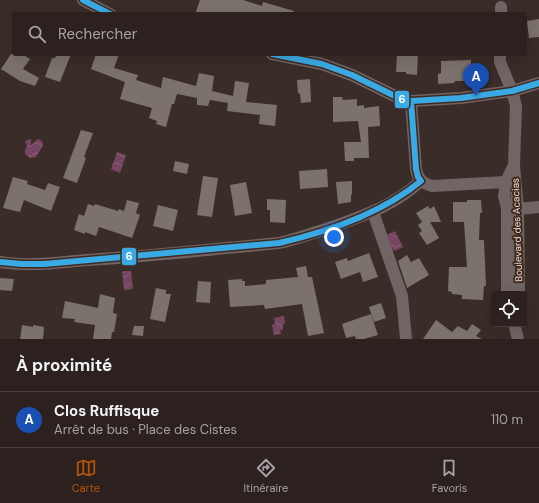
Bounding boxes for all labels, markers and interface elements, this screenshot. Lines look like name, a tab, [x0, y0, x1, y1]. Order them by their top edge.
search box	[12, 12, 527, 56]
icon: search	[26, 23, 48, 45]
text: Rechercher	[58, 24, 137, 44]
pin: A	[463, 63, 489, 96]
line badge: 6	[394, 90, 410, 109]
text: 6	[399, 92, 406, 106]
street label: Boulevard des Acacias	[509, 178, 525, 282]
your location	[324, 227, 344, 247]
line badge: 6	[121, 247, 137, 266]
text: 6	[126, 249, 133, 263]
map controls	[491, 291, 527, 327]
button: locate	[491, 291, 527, 327]
text: À proximité	[16, 354, 112, 376]
text: Clos Ruffisque	[54, 401, 159, 421]
text: A	[24, 411, 34, 428]
text: 110 m	[491, 411, 523, 428]
text: Arrêt de bus · Place des Cistes	[54, 421, 237, 438]
tab: Carte	[72, 457, 100, 495]
tab: Itinéraire	[243, 457, 288, 495]
tab: Favoris	[432, 457, 467, 495]

